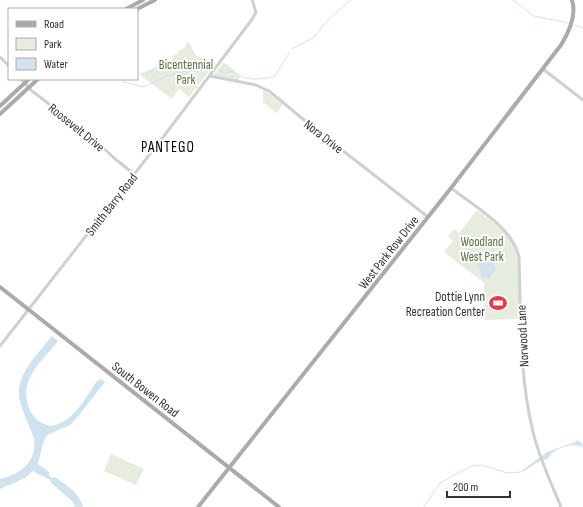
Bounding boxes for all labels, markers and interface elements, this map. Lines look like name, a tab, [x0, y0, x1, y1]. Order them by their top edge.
legend	[8, 8, 138, 80]
text: Road	[44, 17, 64, 32]
text: Park	[44, 37, 62, 52]
text: Water	[44, 57, 68, 72]
park label: Bicentennial Park	[159, 57, 213, 88]
street label: Roosevelt Drive	[45, 100, 108, 155]
street label: Nora Drive	[301, 117, 346, 157]
district label: PANTEGO	[141, 138, 195, 157]
street label: Smith Barry Road	[82, 170, 141, 239]
street label: West Park Row Drive	[355, 213, 422, 292]
park label: Woodland West Park	[460, 234, 504, 265]
place label: Dottie Lynn Recreation Center	[406, 289, 485, 320]
sports icon: Dottie Lynn Recreation Center	[488, 293, 508, 313]
street label: Norwood Lane	[513, 305, 533, 367]
street label: South Bowen Road	[109, 359, 182, 421]
scale bar	[447, 473, 510, 499]
text: 200 m	[453, 480, 479, 495]

